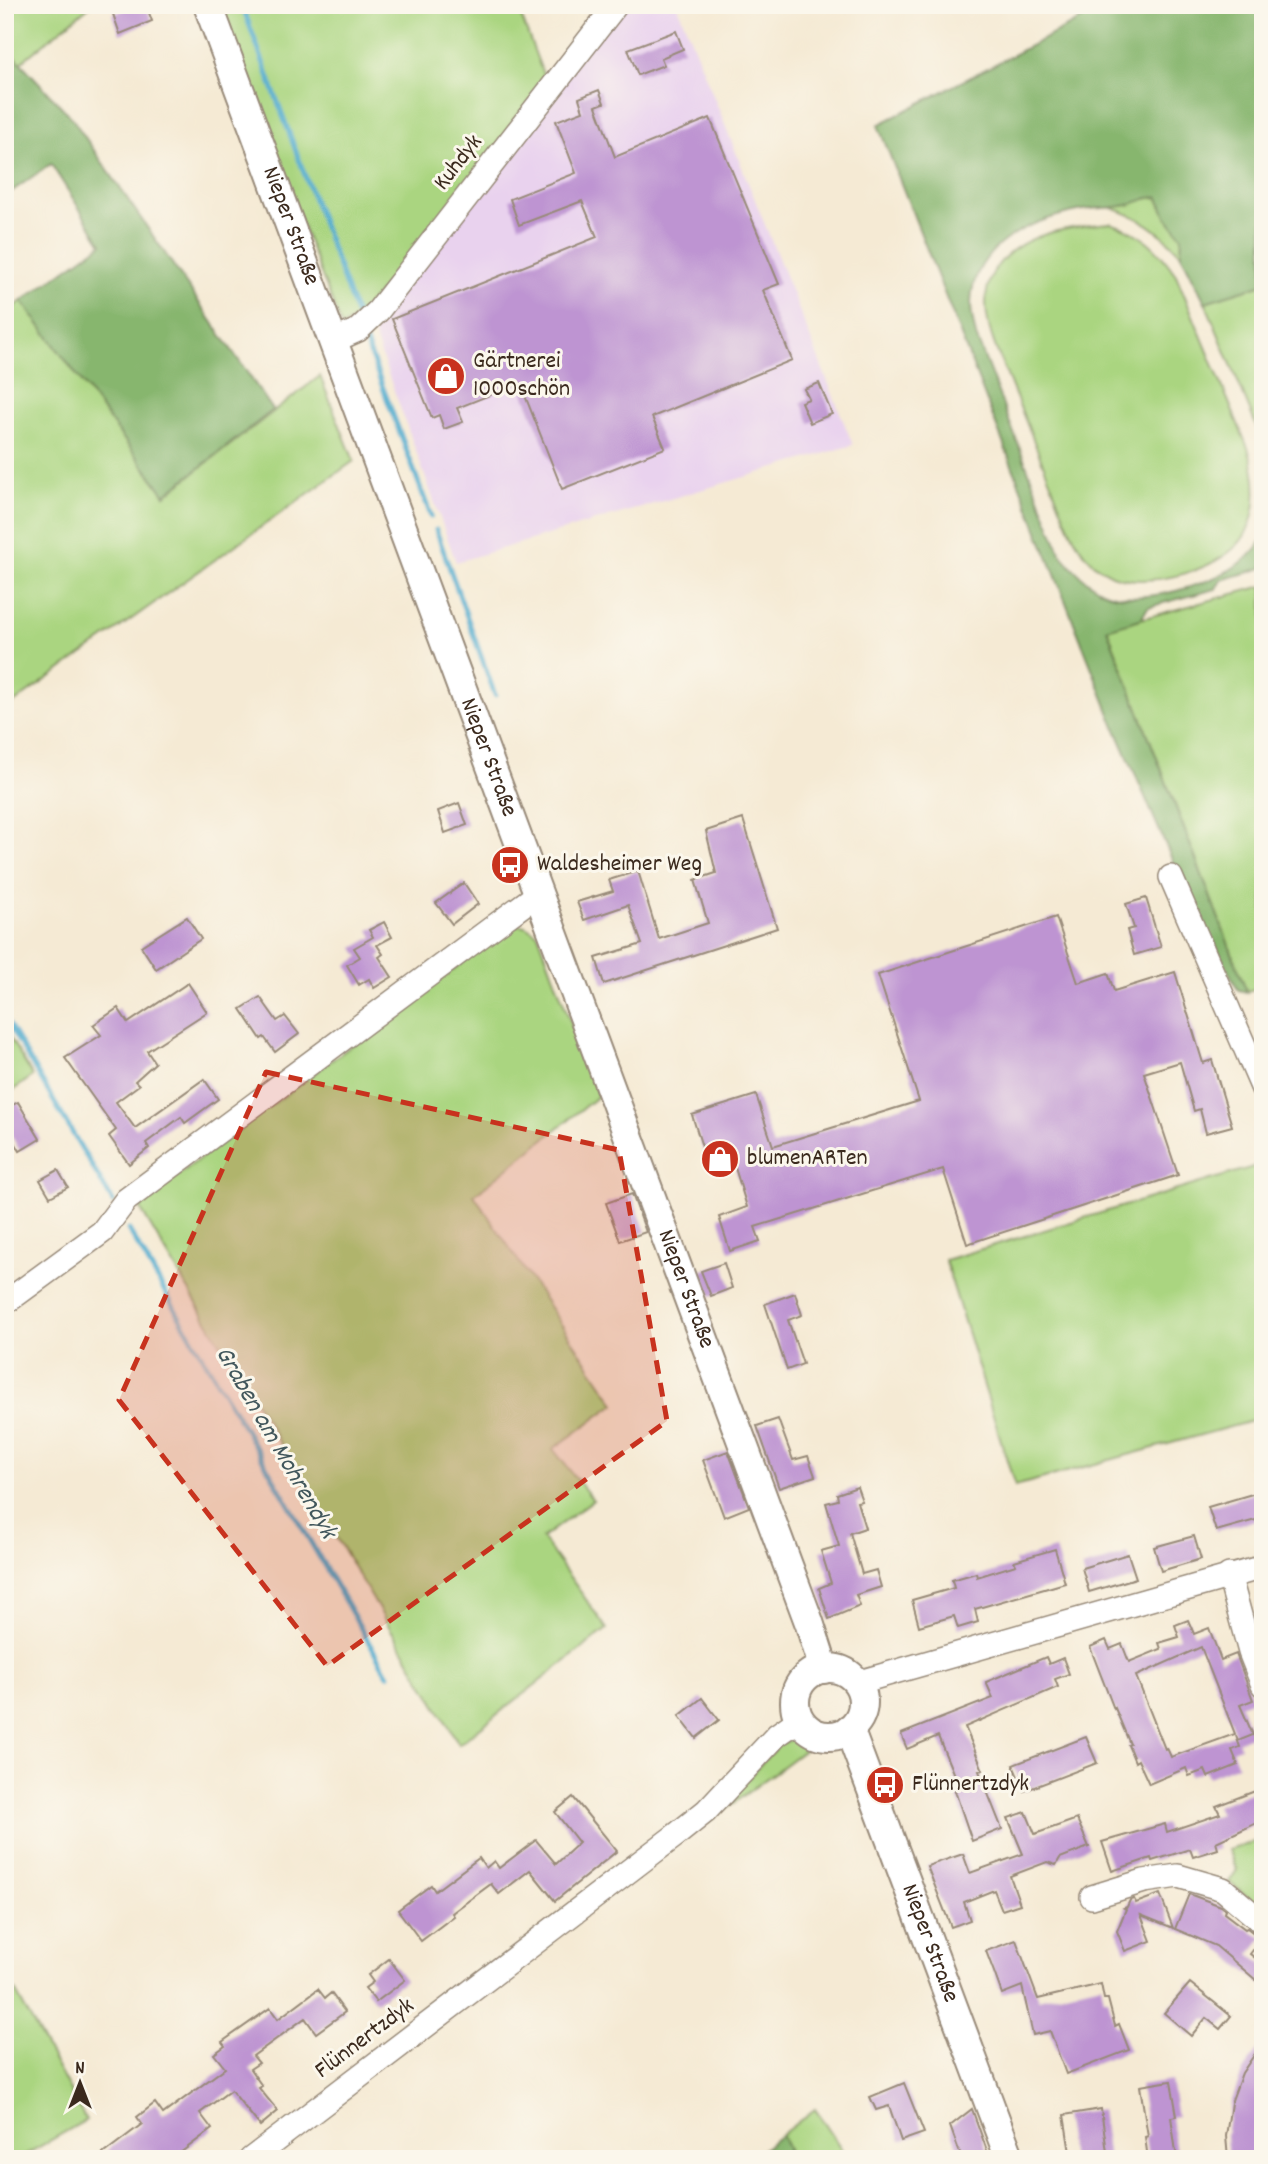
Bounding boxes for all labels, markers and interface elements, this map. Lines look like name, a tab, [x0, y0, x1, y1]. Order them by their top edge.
street label: Kuhdyk	[426, 128, 492, 198]
street label: Nieper Straße	[253, 162, 328, 290]
place label: Gärtnerei 1000schön	[473, 345, 570, 407]
shop icon: Gärtnerei 1000schön	[425, 355, 467, 397]
street label: Nieper Straße	[450, 693, 525, 822]
bus stop icon: Waldesheimer Weg	[489, 844, 531, 886]
place label: Waldesheimer Weg	[537, 848, 702, 882]
shop icon: blumenARTen	[699, 1138, 741, 1180]
place label: blumenARTen	[747, 1142, 868, 1176]
street label: Nieper Straße	[648, 1225, 723, 1353]
water label: Graben am Mohrendyk	[205, 1340, 346, 1548]
bus stop icon: Flünnertzdyk	[864, 1764, 906, 1806]
place label: Flünnertzdyk	[912, 1768, 1029, 1802]
street label: Nieper Straße	[892, 1879, 967, 2008]
street label: Flünnertzdyk	[308, 1990, 422, 2088]
north arrow	[46, 2048, 116, 2118]
text: N	[75, 2056, 85, 2083]

